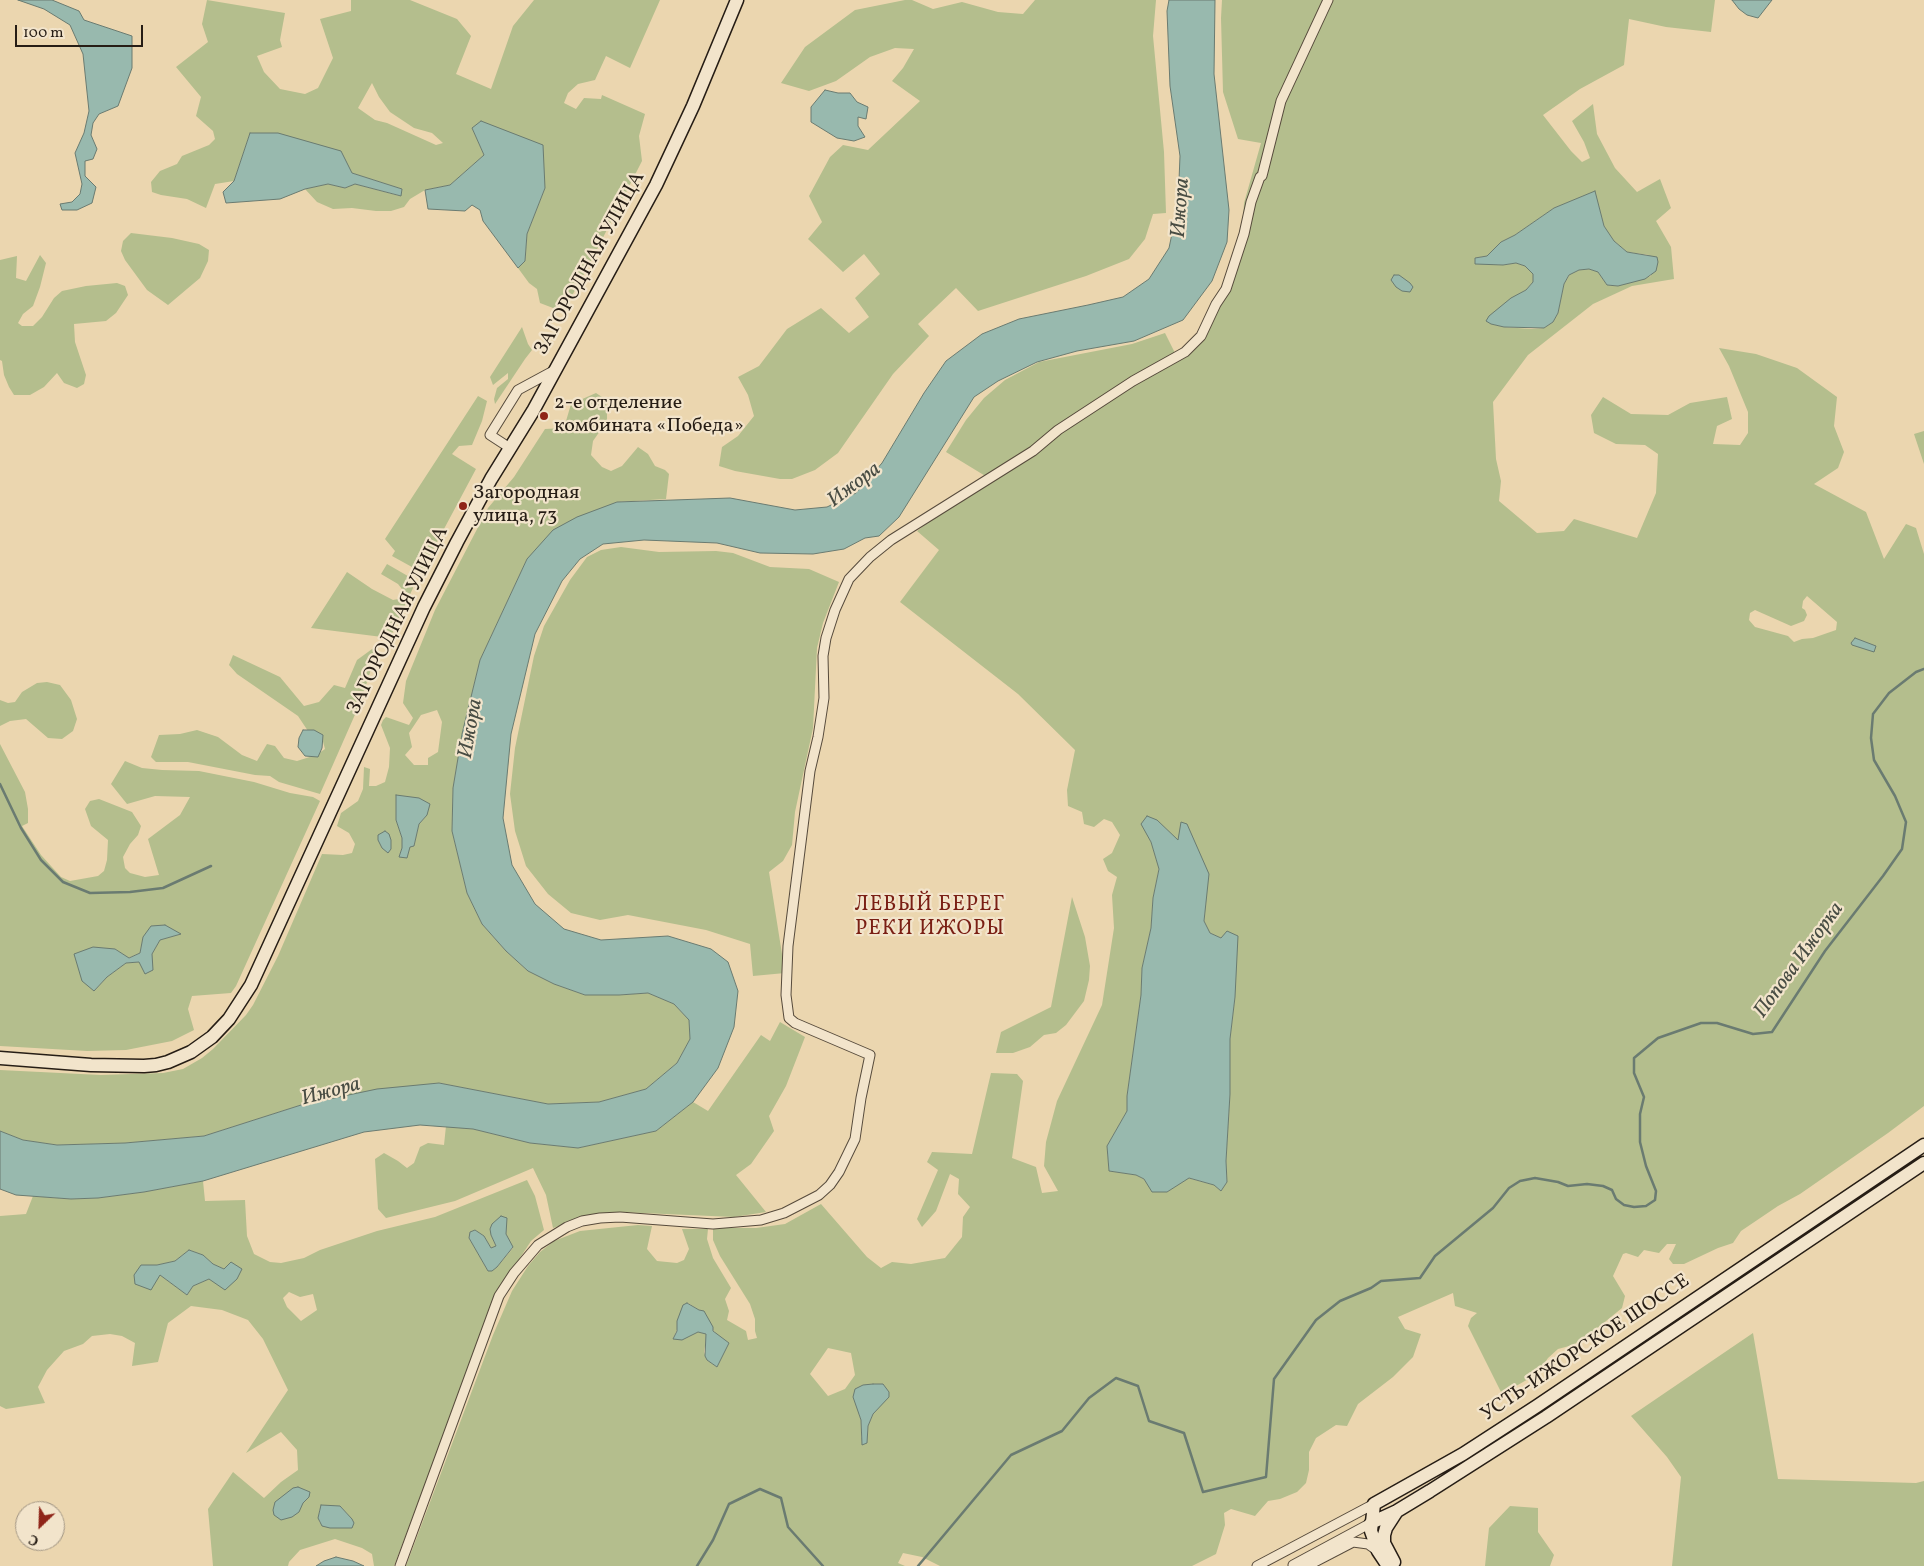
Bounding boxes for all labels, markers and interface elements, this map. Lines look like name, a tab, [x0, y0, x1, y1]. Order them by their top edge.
scale bar	[18, 15, 145, 47]
text: 100 m	[23, 23, 63, 44]
street label: ЗАГОРОДНАЯ УЛИЦА	[531, 168, 651, 360]
water label: Ижора	[1167, 177, 1197, 239]
place label: 2-е отделение комбината «Победа»	[554, 392, 744, 439]
marker: 2-е отделение комбината «Победа»	[538, 410, 550, 422]
water label: Ижора	[823, 458, 887, 514]
place label: Загородная улица, 73	[473, 482, 580, 529]
marker: Загородная улица, 73	[457, 500, 469, 512]
street label: ЗАГОРОДНАЯ УЛИЦА	[343, 523, 455, 719]
water label: Ижора	[454, 697, 490, 761]
district label: ЛЕВЫЙ БЕРЕГ РЕКИ ИЖОРЫ	[853, 893, 1007, 943]
water label: Попова Ижорка	[1750, 898, 1850, 1024]
water label: Ижора	[299, 1073, 363, 1113]
street label: УСТЬ-ИЖОРСКОЕ ШОССЕ	[1477, 1270, 1695, 1428]
north arrow	[15, 1501, 65, 1551]
text: С	[26, 1529, 42, 1550]

